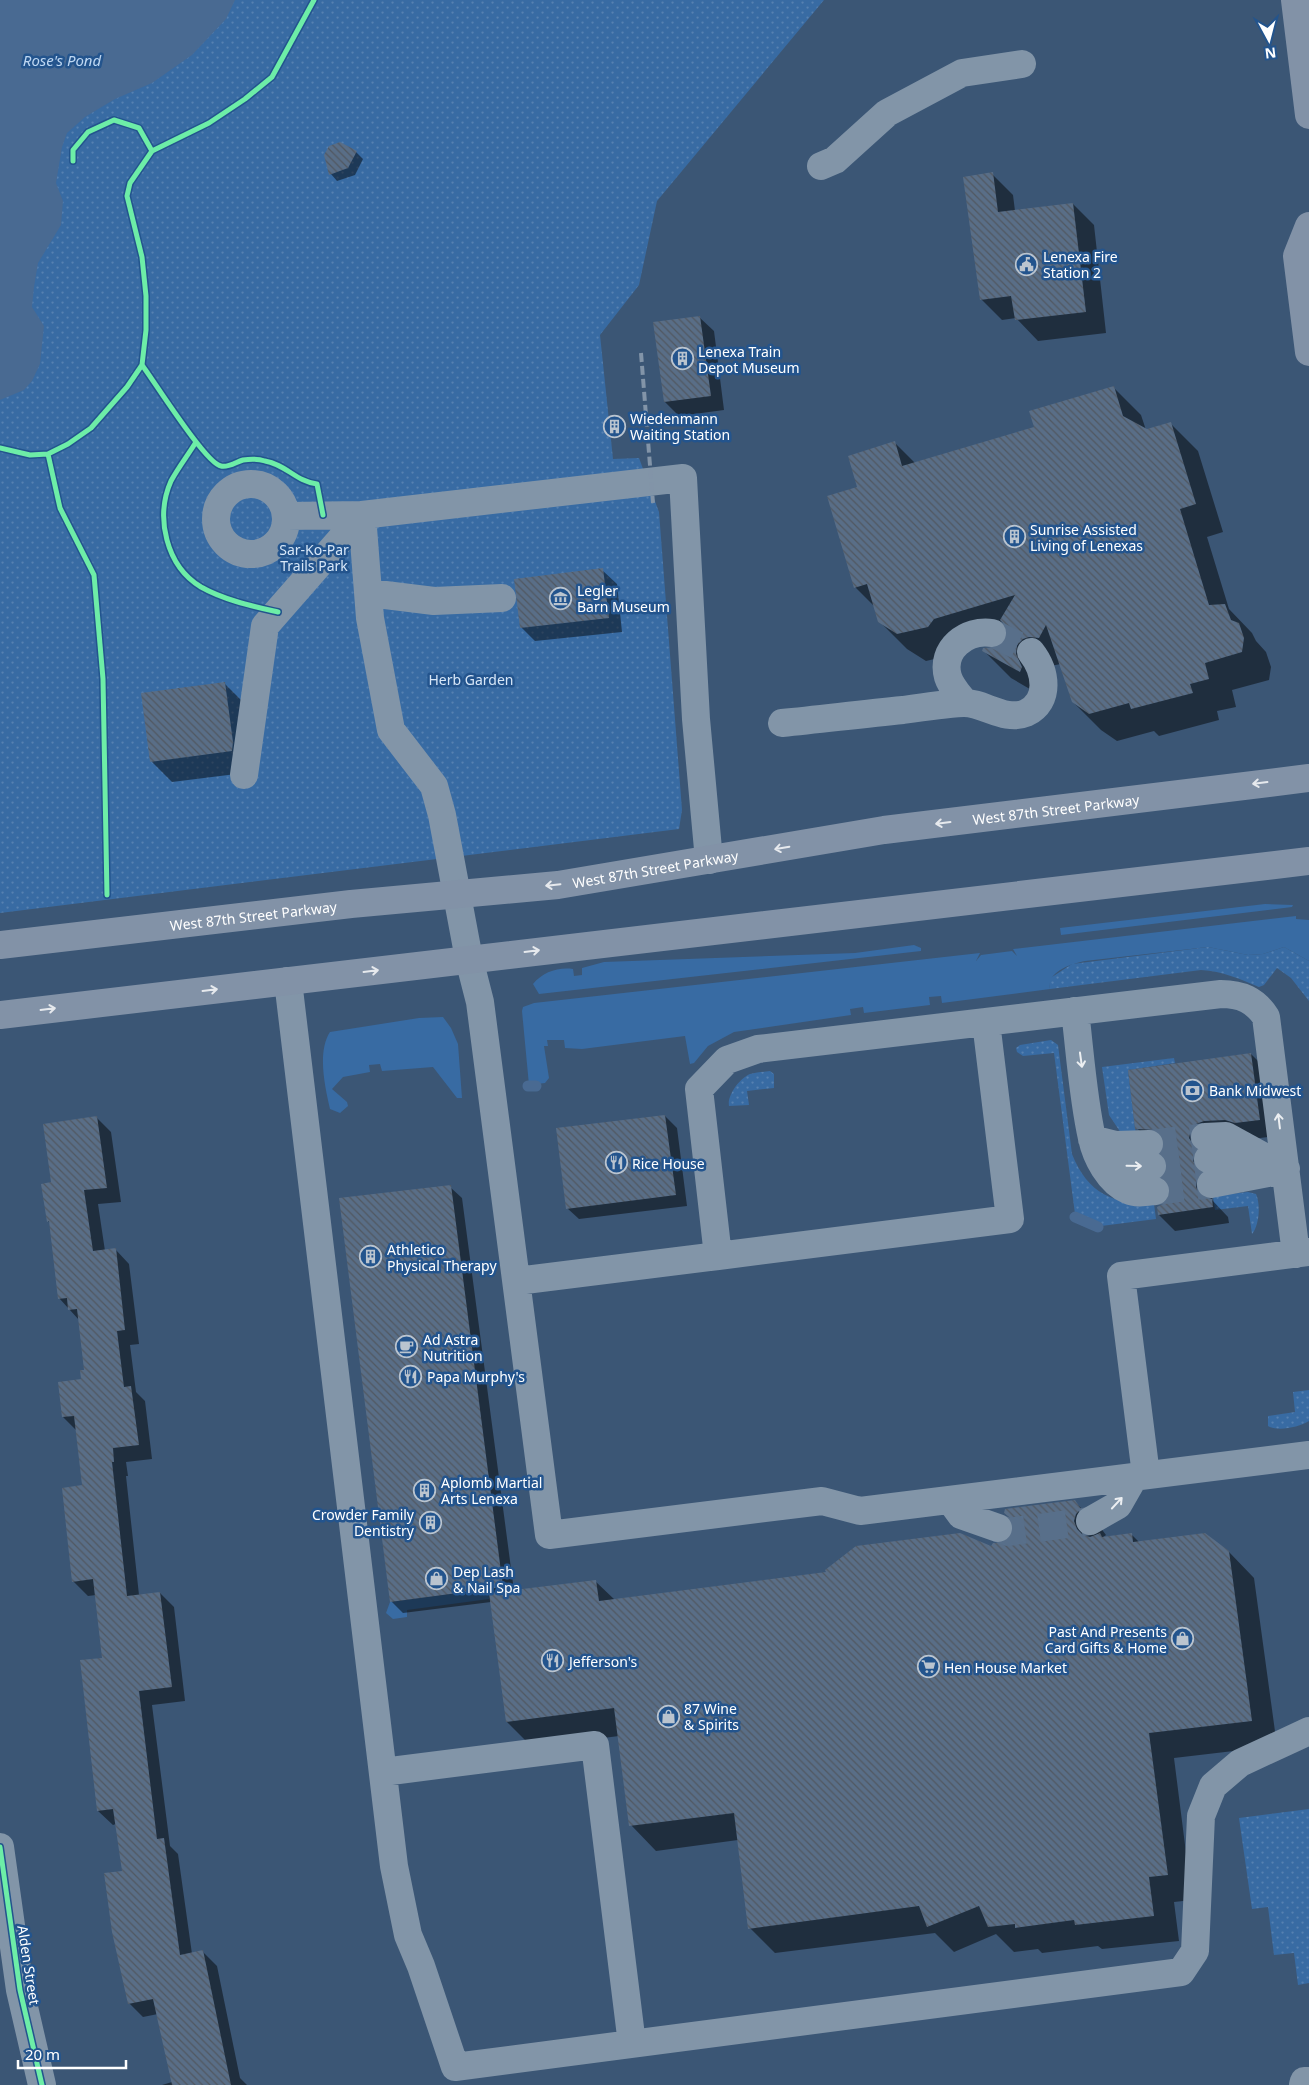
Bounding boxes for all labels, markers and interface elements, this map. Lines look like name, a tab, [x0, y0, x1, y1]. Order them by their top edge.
north arrow	[1244, 15, 1294, 65]
text: N	[1264, 43, 1277, 64]
water label: Rose's Pond	[23, 50, 102, 70]
place label: Lenexa Fire Station 2	[1043, 247, 1118, 282]
public building icon: Lenexa Fire Station 2	[1015, 252, 1039, 276]
place label: Lenexa Train Depot Museum	[698, 342, 800, 377]
building icon: Lenexa Train Depot Museum	[670, 347, 694, 371]
place label: Wiedenmann Waiting Station	[630, 409, 730, 444]
building icon: Wiedenmann Waiting Station	[602, 414, 626, 438]
place label: Sunrise Assisted Living of Lenexas	[1030, 520, 1143, 555]
building icon: Sunrise Assisted Living of Lenexas	[1002, 525, 1026, 549]
park label: Sar-Ko-Par Trails Park	[279, 540, 349, 575]
place label: Legler Barn Museum	[577, 581, 670, 616]
museum icon: Legler Barn Museum	[549, 586, 573, 610]
park label: Herb Garden	[428, 670, 514, 689]
one-way arrow	[1253, 778, 1269, 788]
street label: West 87th Street Parkway	[971, 789, 1141, 829]
one-way arrow	[935, 818, 951, 828]
one-way arrow	[775, 843, 791, 853]
street label: West 87th Street Parkway	[571, 845, 741, 892]
one-way arrow	[545, 880, 561, 890]
street label: West 87th Street Parkway	[169, 896, 339, 935]
one-way arrow	[524, 946, 540, 956]
one-way arrow	[363, 966, 379, 976]
one-way arrow	[202, 985, 218, 995]
one-way arrow	[40, 1004, 56, 1014]
one-way arrow	[1077, 1051, 1087, 1067]
bank icon: Bank Midwest	[1181, 1078, 1205, 1102]
place label: Bank Midwest	[1209, 1081, 1301, 1100]
one-way arrow	[1274, 1113, 1284, 1129]
restaurant icon: Rice House	[604, 1151, 628, 1175]
place label: Rice House	[632, 1154, 705, 1173]
one-way arrow	[1125, 1161, 1141, 1171]
place label: Athletico Physical Therapy	[387, 1240, 497, 1275]
building icon: Athletico Physical Therapy	[359, 1245, 383, 1269]
place label: Ad Astra Nutrition	[423, 1330, 483, 1365]
cafe icon: Ad Astra Nutrition	[395, 1335, 419, 1359]
restaurant icon: Papa Murphy's	[399, 1364, 423, 1388]
place label: Papa Murphy's	[427, 1367, 525, 1386]
place label: Aplomb Martial Arts Lenexa	[441, 1473, 542, 1508]
building icon: Aplomb Martial Arts Lenexa	[413, 1478, 437, 1502]
one-way arrow	[1110, 1497, 1122, 1510]
place label: Crowder Family Dentistry	[312, 1505, 415, 1540]
building icon: Crowder Family Dentistry	[418, 1510, 442, 1534]
place label: Dep Lash & Nail Spa	[453, 1562, 520, 1597]
shop icon: Dep Lash & Nail Spa	[425, 1567, 449, 1591]
place label: Past And Presents Card Gifts & Home	[1045, 1622, 1167, 1657]
shop icon: Past And Presents Card Gifts & Home	[1171, 1627, 1195, 1651]
restaurant icon: Jefferson's	[541, 1649, 565, 1673]
place label: Jefferson's	[567, 1652, 637, 1671]
supermarket icon: Hen House Market	[916, 1655, 940, 1679]
place label: Hen House Market	[944, 1658, 1067, 1677]
place label: 87 Wine & Spirits	[684, 1699, 739, 1734]
shop icon: 87 Wine & Spirits	[656, 1704, 680, 1728]
street label: Alden Street	[13, 1924, 45, 2006]
scale bar	[18, 2038, 125, 2070]
text: 20 m	[25, 2044, 60, 2064]

